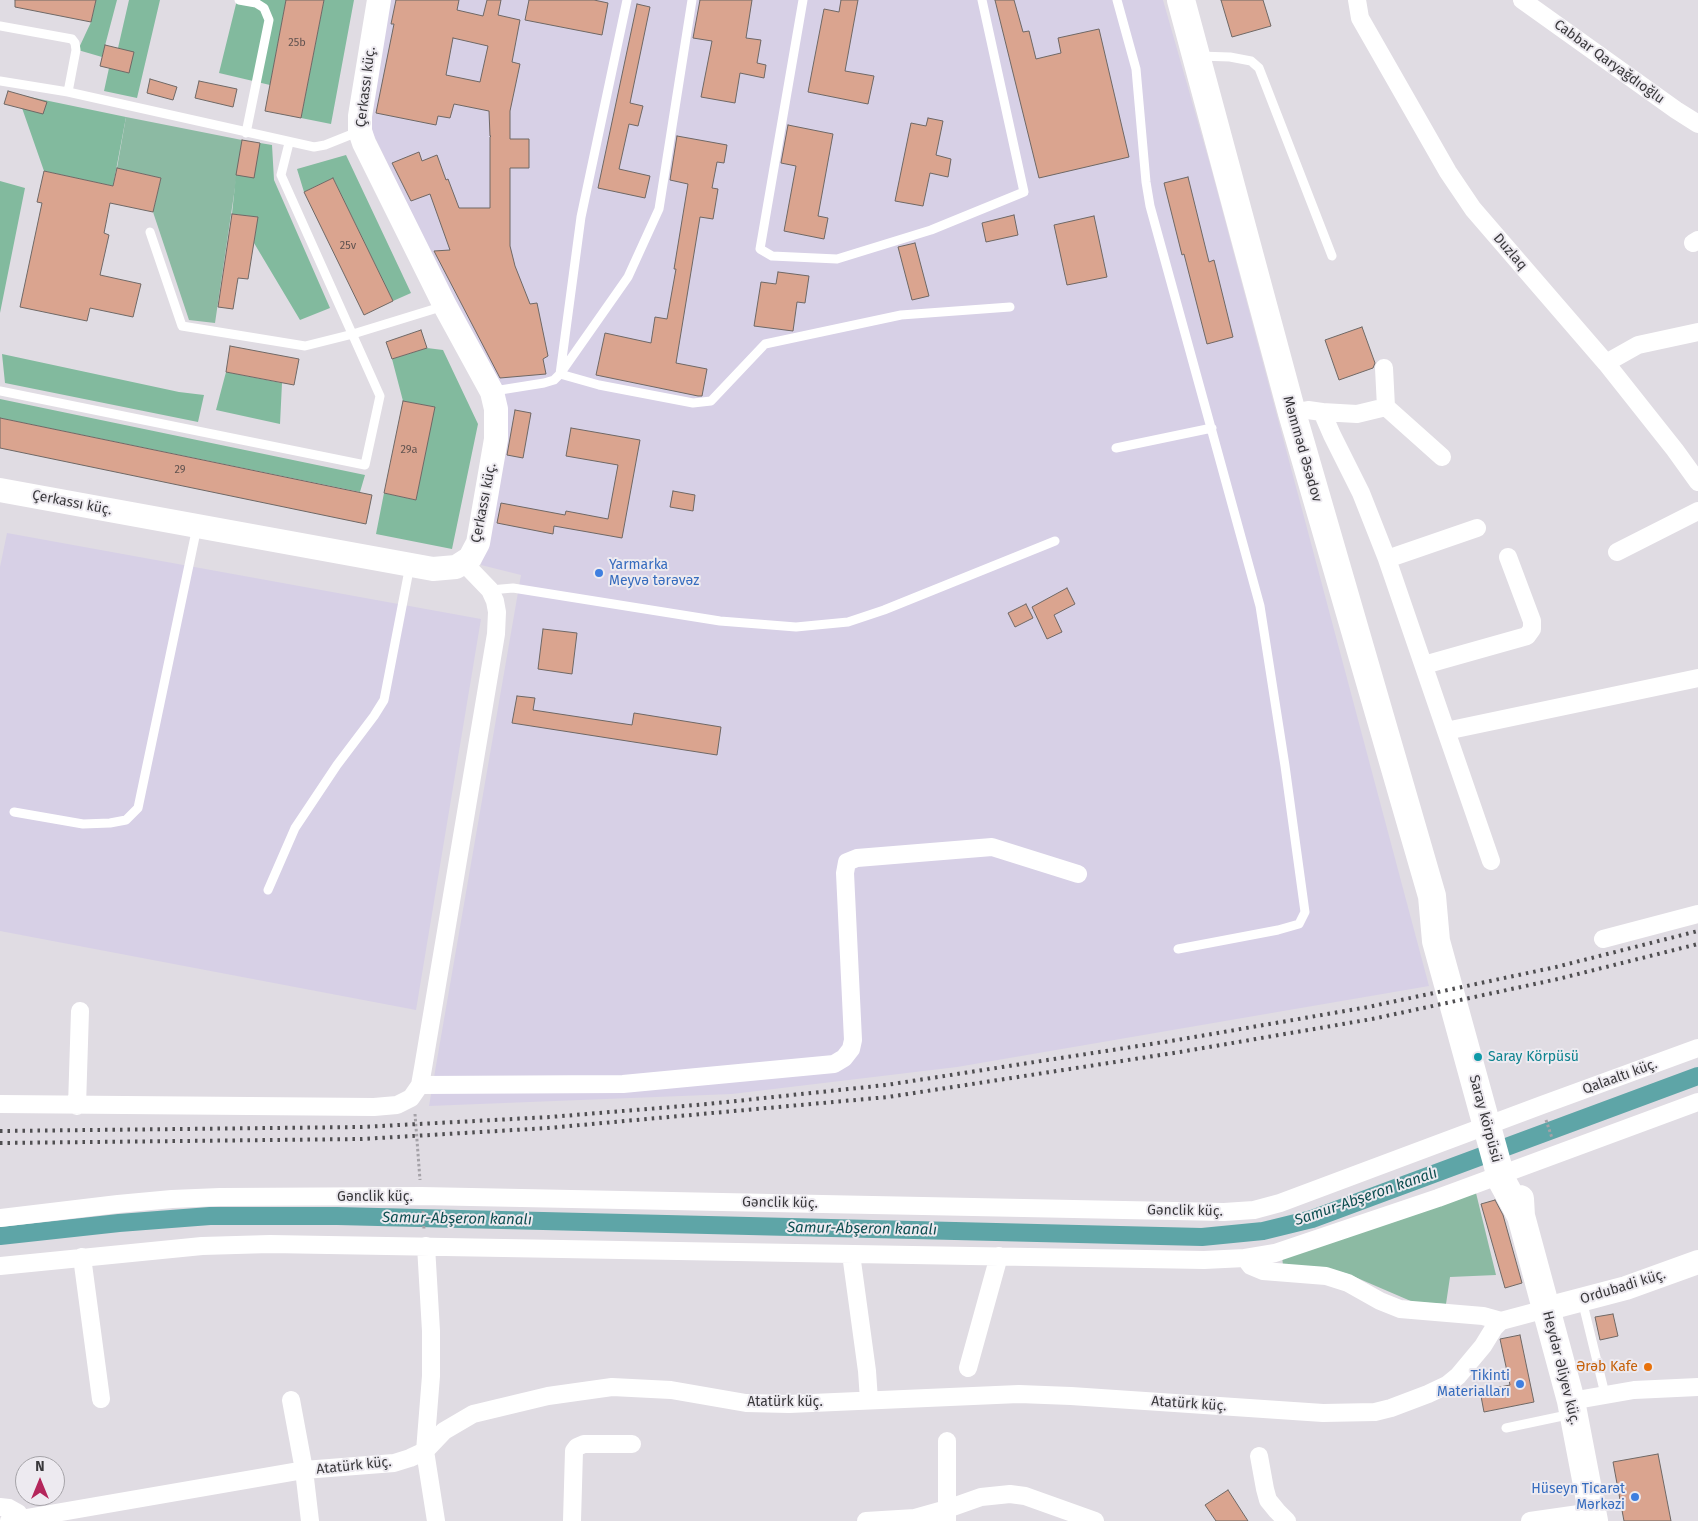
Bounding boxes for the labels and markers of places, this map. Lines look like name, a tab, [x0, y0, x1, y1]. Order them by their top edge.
place label: Yarmarka Meyvә tәrәvәz	[609, 557, 699, 590]
marker: Yarmarka Meyvә tәrәvәz	[593, 567, 605, 579]
place label: Saray Körpüsü	[1488, 1049, 1579, 1065]
marker: Saray Körpüsü	[1472, 1051, 1484, 1063]
place label: Ərəb Kafe	[1576, 1359, 1638, 1375]
marker: Ərəb Kafe	[1642, 1361, 1654, 1373]
place label: Tikinti Materialları	[1437, 1368, 1510, 1400]
marker: Tikinti Materialları	[1514, 1378, 1526, 1390]
place label: Hüseyn Ticarət Mərkəzi	[1531, 1481, 1625, 1514]
marker: Hüseyn Ticarət Mərkəzi	[1629, 1491, 1641, 1503]

